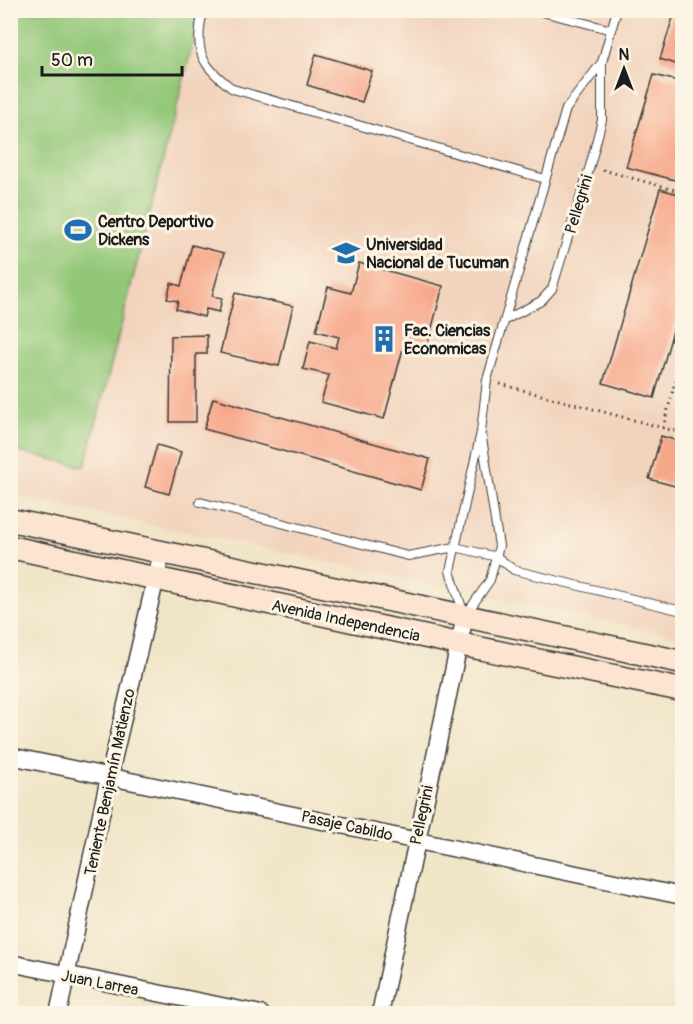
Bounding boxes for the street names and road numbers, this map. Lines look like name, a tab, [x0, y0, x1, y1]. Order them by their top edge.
street label: Pellegrini	[561, 172, 597, 236]
street label: Avenida Independencia	[270, 595, 422, 647]
street label: Teniente Benjamín Matienzo	[80, 686, 140, 878]
street label: Pellegrini	[406, 783, 438, 847]
street label: Pasaje Cabildo	[299, 807, 395, 846]
street label: Juan Larrea	[60, 966, 140, 1000]

